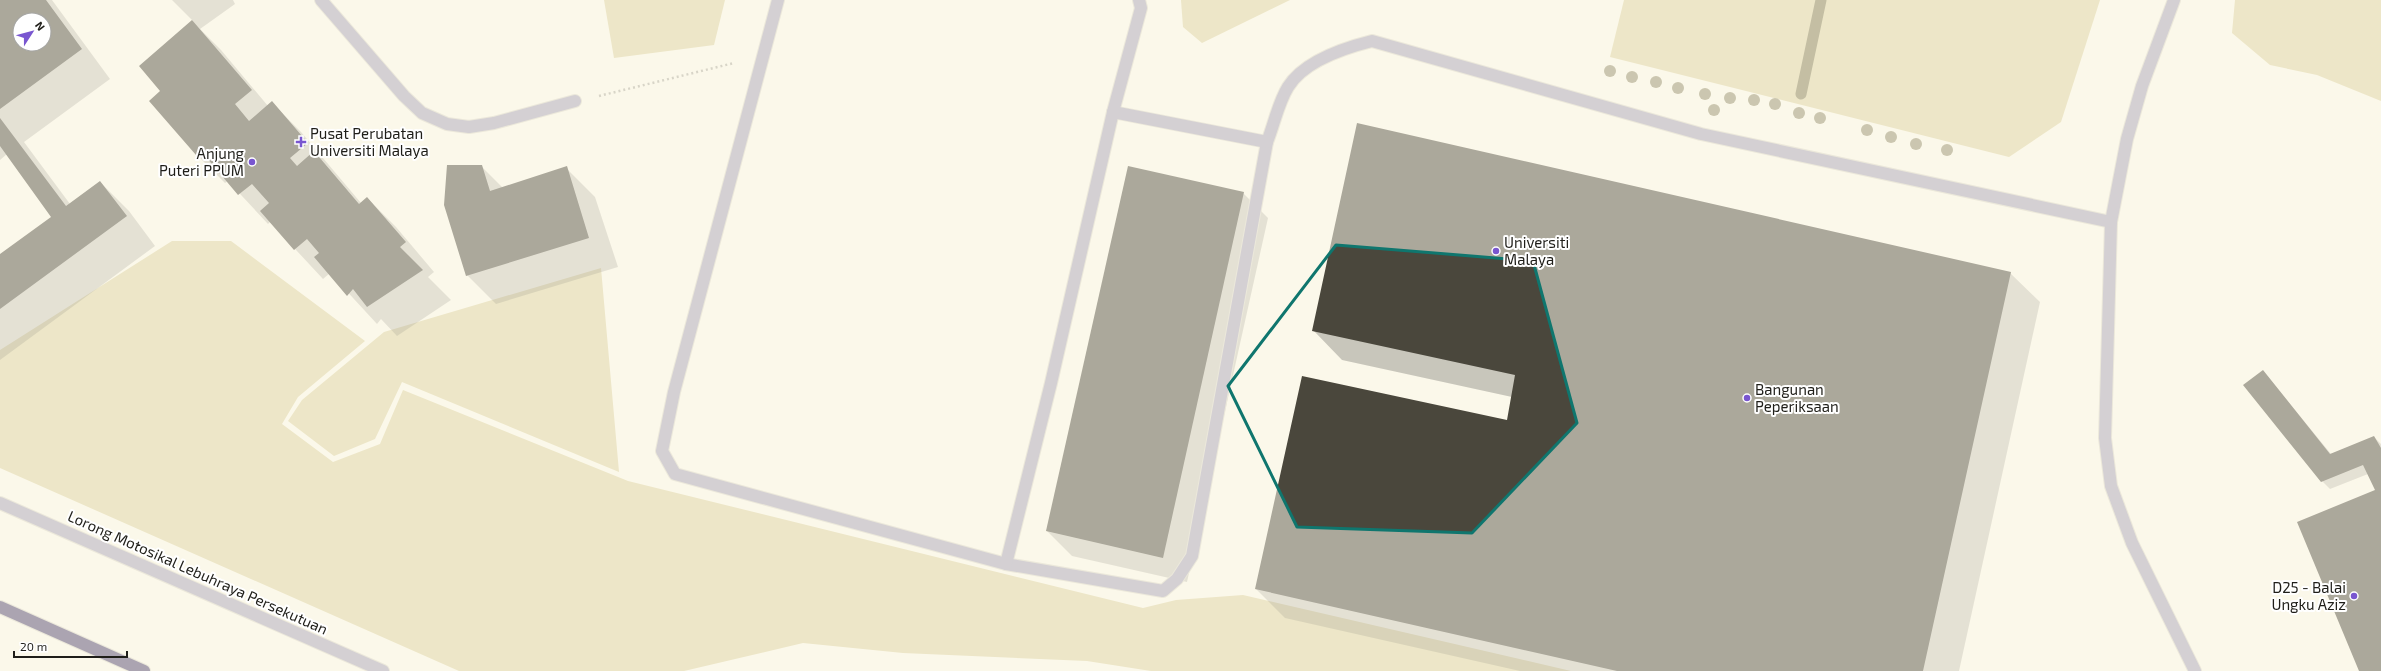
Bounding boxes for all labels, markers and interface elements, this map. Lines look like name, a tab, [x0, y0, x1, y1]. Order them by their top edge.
north arrow	[12, 12, 52, 52]
text: N	[33, 19, 48, 33]
place label: Pusat Perubatan Universiti Malaya	[310, 124, 429, 159]
marker: Pusat Perubatan Universiti Malaya	[295, 136, 307, 148]
place label: Anjung Puteri PPUM	[159, 144, 245, 179]
marker: Anjung Puteri PPUM	[247, 157, 257, 167]
place label: Universiti Malaya	[1504, 233, 1569, 268]
marker: Universiti Malaya	[1491, 246, 1501, 256]
place label: Bangunan Peperiksaan	[1755, 380, 1839, 415]
marker: Bangunan Peperiksaan	[1742, 393, 1752, 403]
street label: Lorong Motosikal Lebuhraya Persekutuan	[65, 506, 331, 638]
place label: D25 - Balai Ungku Aziz	[2271, 578, 2346, 613]
marker: D25 - Balai Ungku Aziz	[2349, 591, 2359, 601]
scale bar	[14, 633, 127, 659]
text: 20 m	[20, 639, 47, 653]

